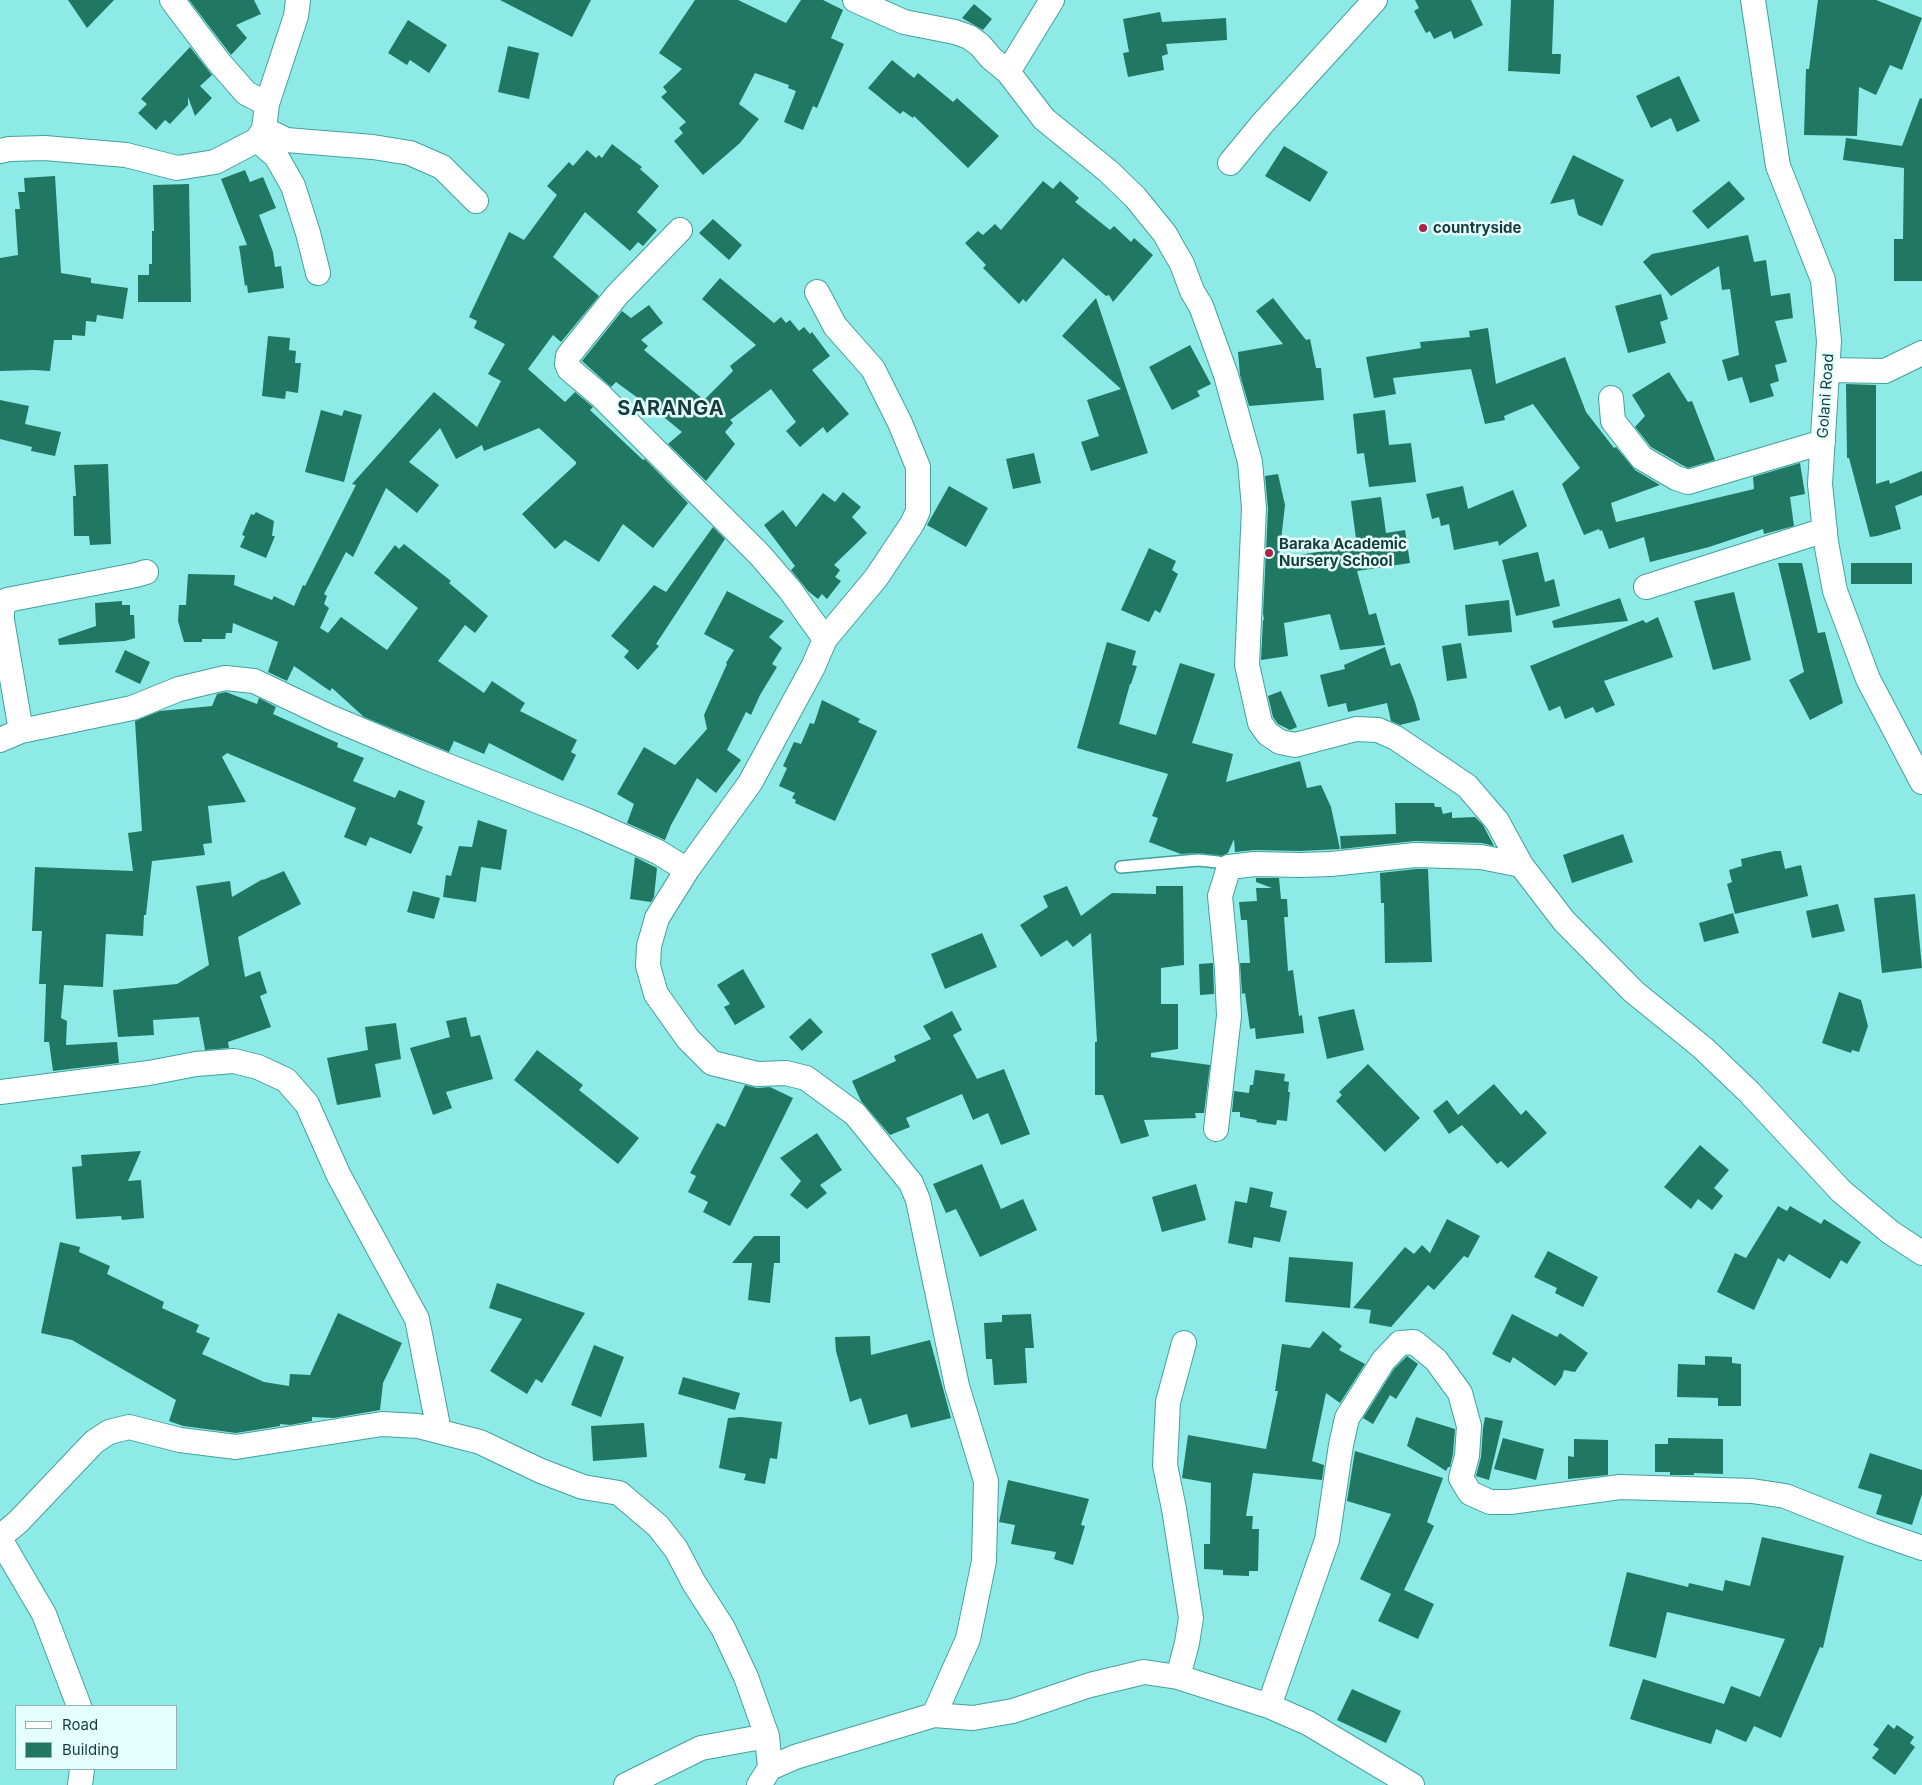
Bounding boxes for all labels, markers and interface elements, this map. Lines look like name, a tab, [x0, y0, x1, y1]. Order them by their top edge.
place label: countryside	[1433, 219, 1521, 237]
marker: countryside	[1417, 222, 1429, 234]
street label: Golani Road	[1814, 353, 1838, 439]
district label: SARANGA	[616, 397, 726, 421]
place label: Baraka Academic Nursery School	[1279, 535, 1407, 570]
marker: Baraka Academic Nursery School	[1263, 547, 1275, 559]
legend	[15, 1705, 178, 1770]
text: Road	[62, 1715, 98, 1734]
text: Building	[62, 1740, 119, 1759]

